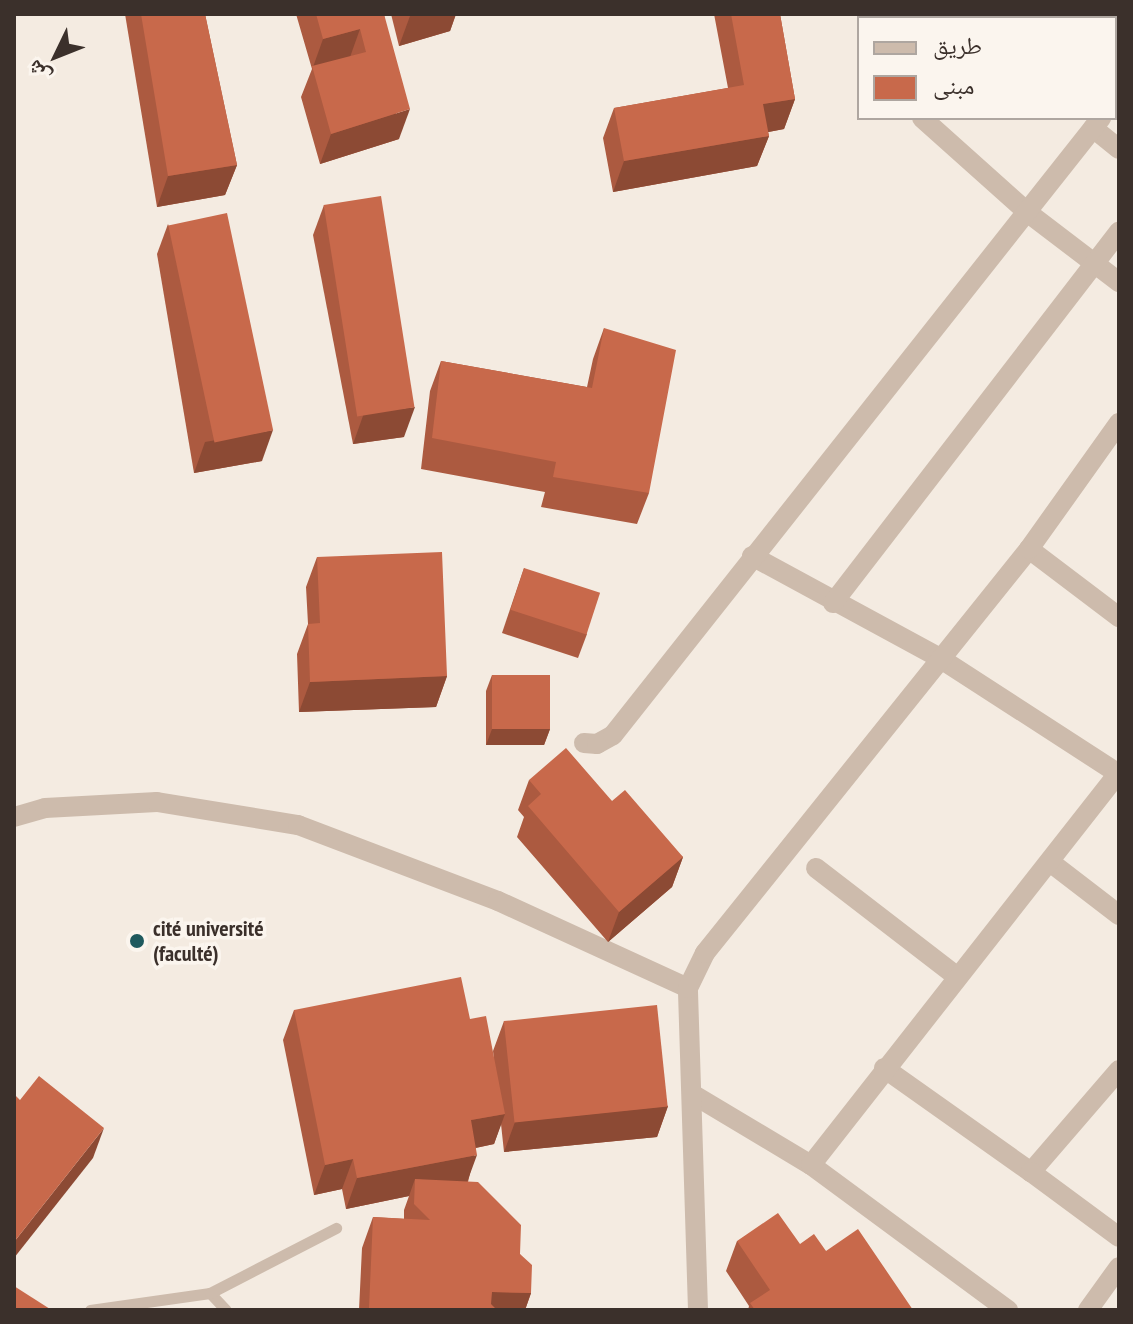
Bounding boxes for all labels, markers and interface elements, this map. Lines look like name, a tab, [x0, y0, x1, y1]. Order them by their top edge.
north arrow	[16, 16, 96, 96]
legend	[857, 16, 1117, 120]
text: طريق	[933, 30, 982, 61]
text: ش	[20, 54, 57, 90]
text: مبنى	[933, 70, 974, 101]
place label: cité université (faculté)	[153, 915, 264, 966]
marker: cité université (faculté)	[128, 932, 146, 950]

